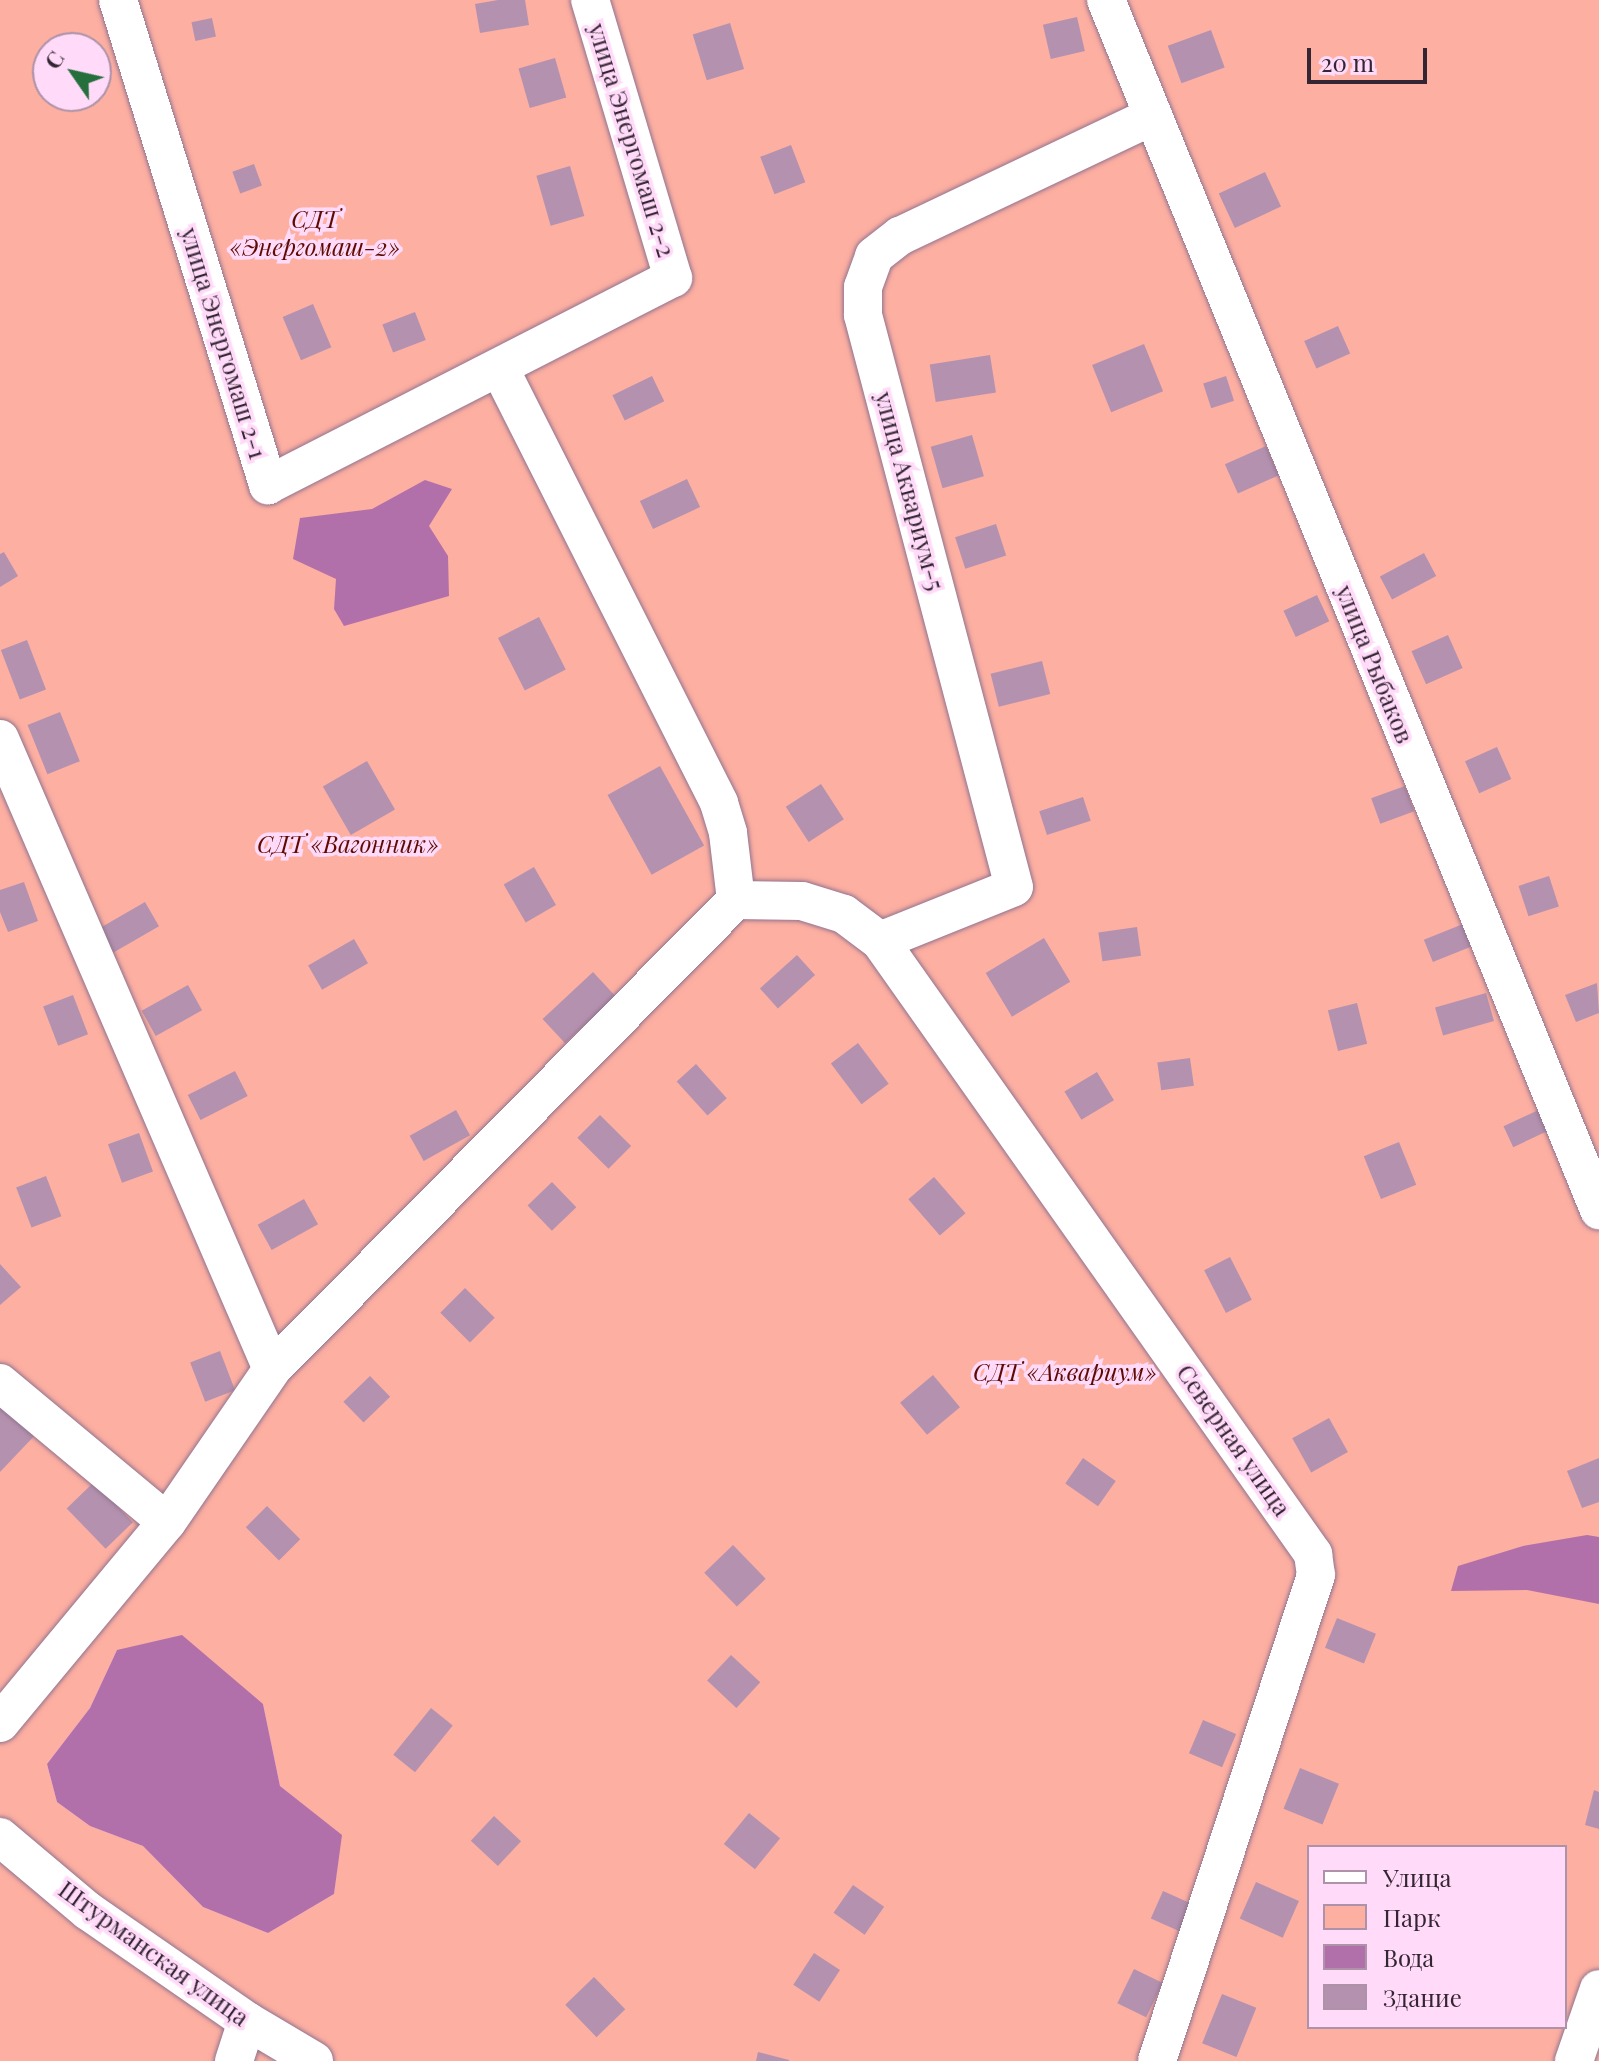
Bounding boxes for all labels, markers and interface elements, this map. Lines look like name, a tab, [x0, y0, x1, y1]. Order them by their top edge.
street label: улица Энергомаш 2-2	[583, 20, 681, 260]
north arrow	[32, 32, 112, 112]
scale bar	[1311, 32, 1431, 82]
text: С	[37, 45, 71, 75]
text: 20 m	[1321, 46, 1374, 78]
park label: СДТ «Энергомаш-2»	[230, 205, 400, 261]
street label: улица Энергомаш 2-1	[175, 224, 273, 462]
street label: улица Аквариум-5	[870, 389, 950, 593]
street label: улица Рыбаков	[1330, 581, 1420, 747]
park label: СДТ «Вагонник»	[257, 830, 439, 858]
park label: СДТ «Аквариум»	[973, 1358, 1157, 1386]
street label: Северная улица	[1171, 1359, 1297, 1521]
legend	[1307, 1845, 1567, 2029]
text: Улица	[1383, 1861, 1452, 1893]
street label: Штурманская улица	[53, 1874, 255, 2032]
text: Парк	[1383, 1901, 1441, 1933]
text: Вода	[1383, 1941, 1434, 1973]
text: Здание	[1383, 1981, 1462, 2013]

